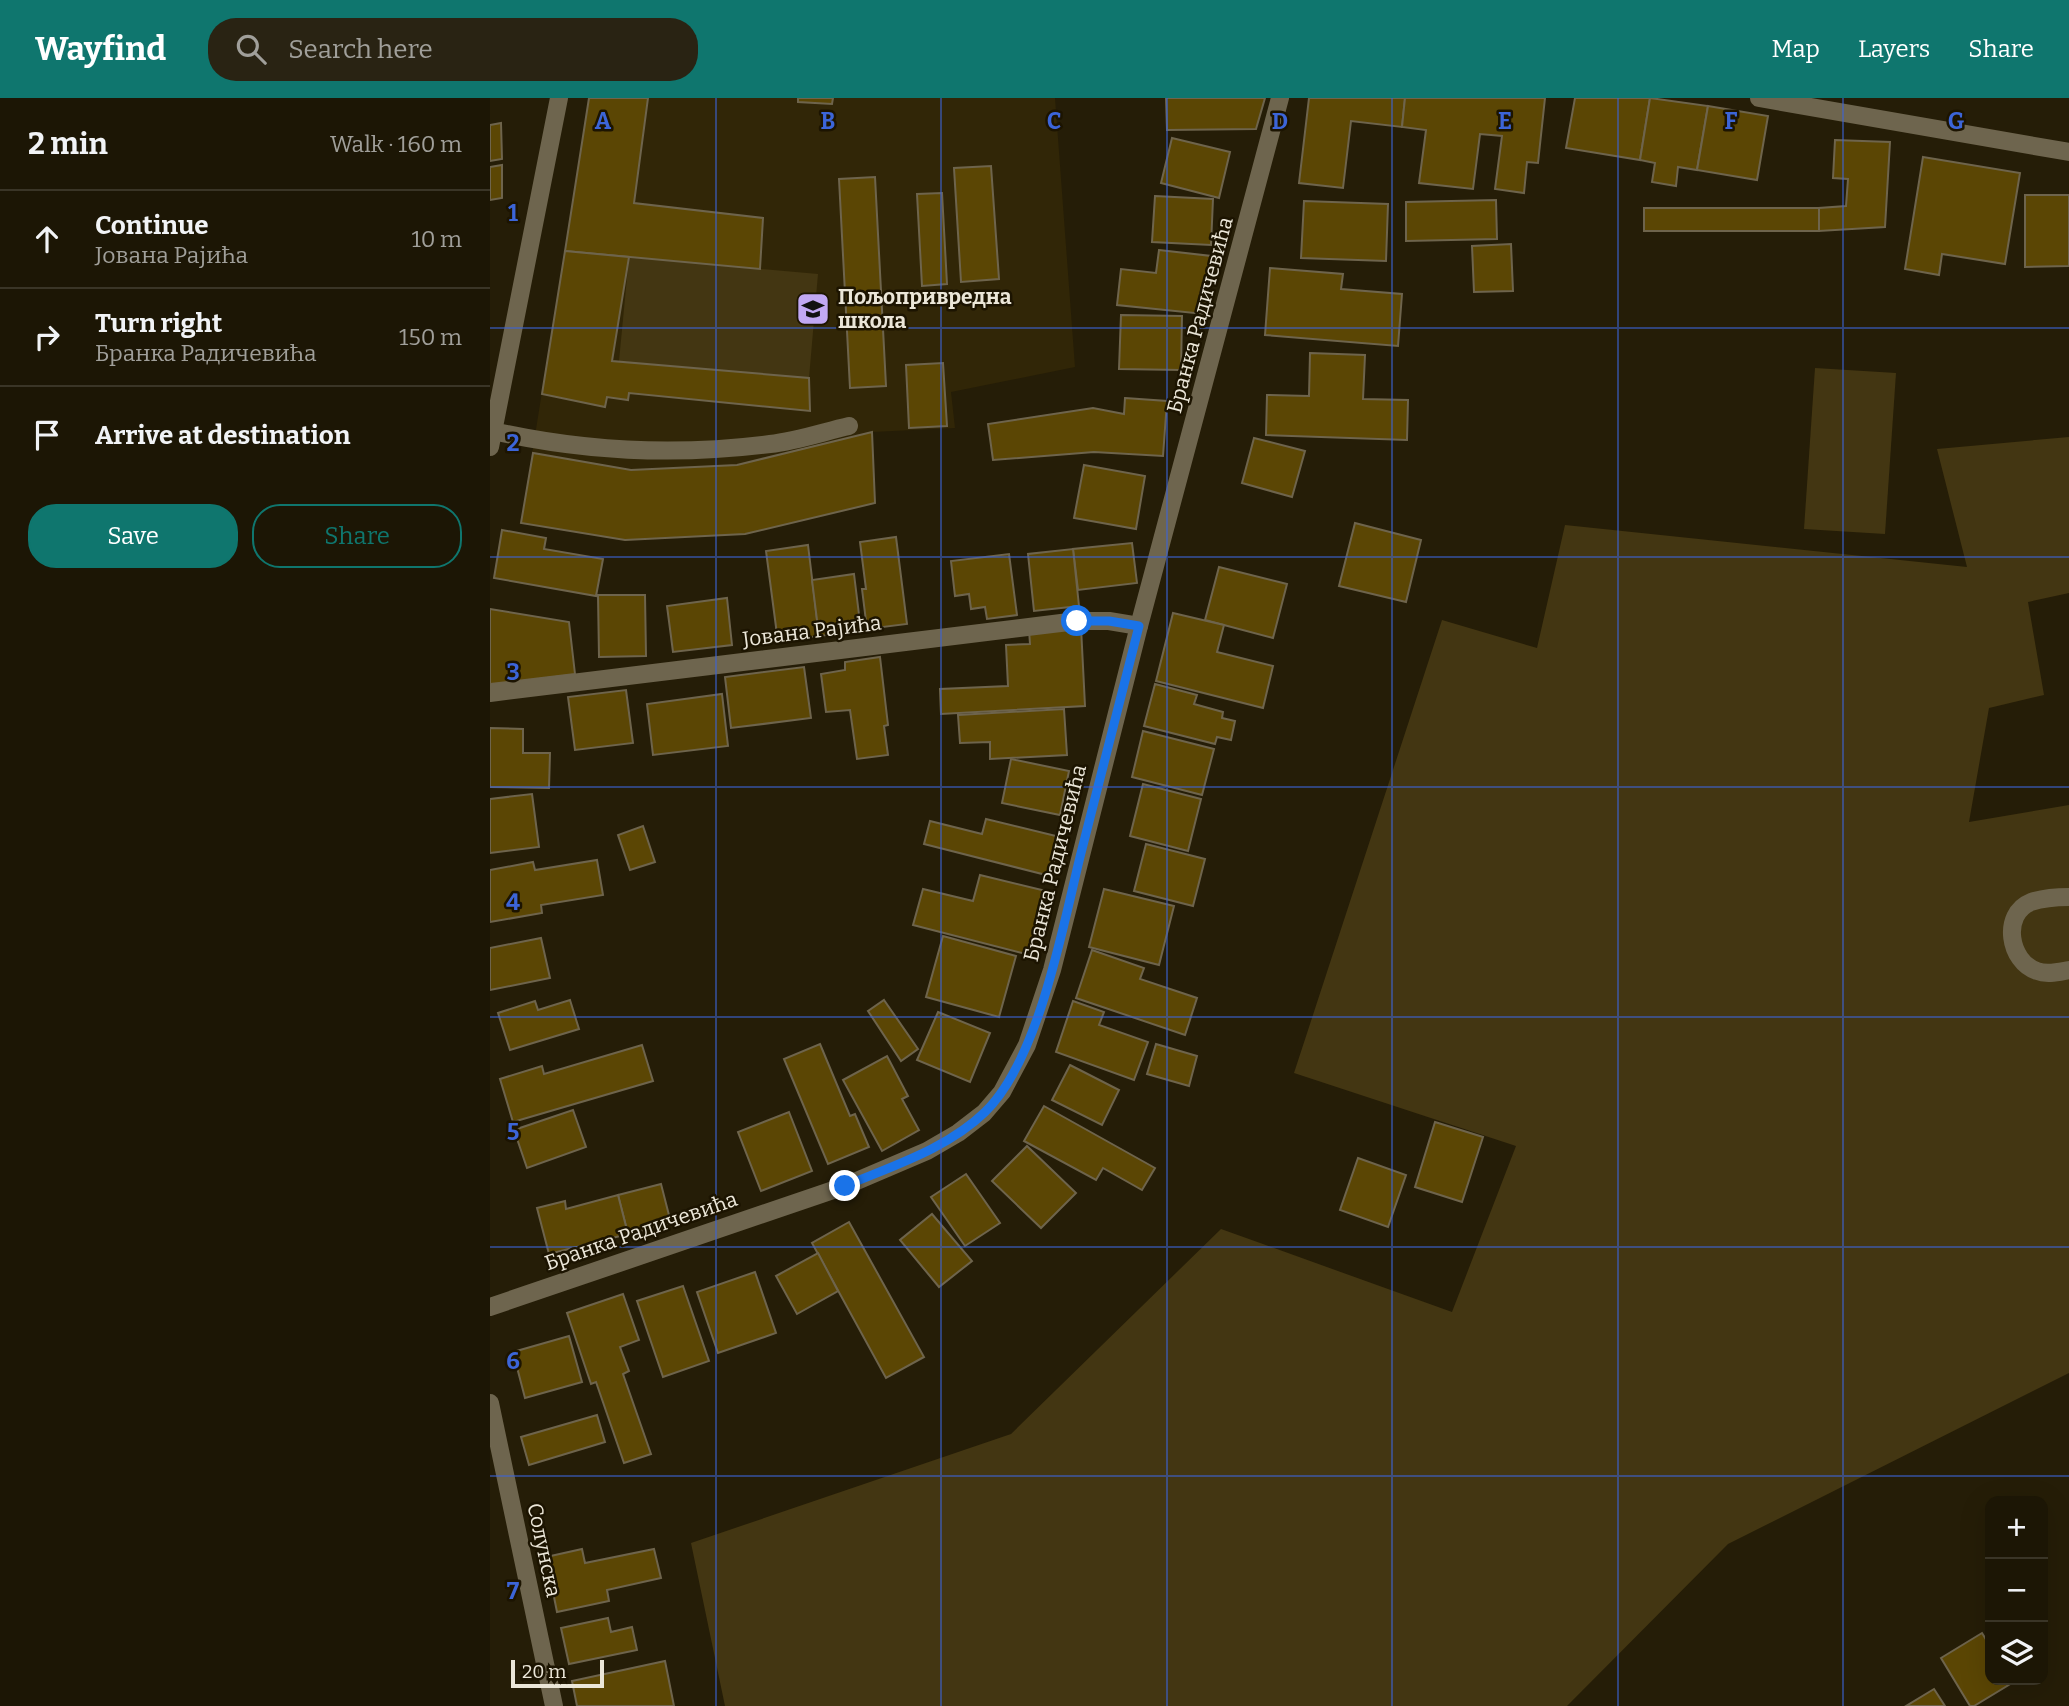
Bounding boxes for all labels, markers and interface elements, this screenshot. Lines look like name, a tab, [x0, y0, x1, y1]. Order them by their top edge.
search box	[208, 18, 698, 81]
text: Wayfind	[35, 29, 166, 69]
icon: search	[232, 30, 270, 68]
text: Search here	[288, 34, 433, 65]
text: Map	[1772, 35, 1820, 63]
text: Layers	[1858, 35, 1930, 63]
text: Share	[1968, 35, 2034, 63]
text: A	[595, 107, 612, 135]
text: B	[821, 107, 835, 135]
text: C	[1047, 107, 1061, 135]
text: D	[1272, 107, 1288, 135]
text: E	[1498, 107, 1512, 135]
text: F	[1725, 107, 1738, 135]
text: G	[1948, 107, 1965, 135]
text: 2 min	[28, 126, 108, 162]
text: Walk · 160 m	[330, 130, 462, 158]
text: 1	[508, 199, 518, 227]
text: Continue	[95, 210, 209, 241]
street label: Бранка Радичевића	[1161, 213, 1239, 416]
icon: ahead	[28, 220, 66, 258]
text: 10 m	[411, 225, 462, 253]
text: Јована Рајића	[95, 241, 248, 269]
place label: Пољопривредна школа	[838, 284, 1012, 334]
school or university icon: Пољопривредна школа	[794, 290, 832, 328]
text: Turn right	[95, 308, 222, 339]
icon: right	[28, 318, 66, 356]
text: 150 m	[399, 323, 462, 351]
text: Бранка Радичевића	[95, 339, 317, 367]
icon: arrive	[28, 416, 66, 454]
text: Arrive at destination	[95, 420, 350, 451]
text: 2	[507, 429, 520, 457]
button: Save	[28, 504, 238, 568]
button: Share	[252, 504, 462, 568]
route start	[1061, 605, 1092, 636]
street label: Јована Рајића	[740, 610, 883, 653]
text: 3	[506, 658, 520, 686]
street label: Бранка Радичевића	[1018, 761, 1092, 964]
text: 4	[506, 888, 520, 916]
text: 5	[507, 1118, 519, 1146]
route end	[829, 1170, 860, 1201]
street label: Бранка Радичевића	[541, 1186, 741, 1276]
text: 6	[506, 1347, 520, 1375]
map controls	[1985, 1496, 2048, 1685]
button: +	[1985, 1496, 2048, 1559]
street label: Солунска	[521, 1501, 567, 1600]
button: −	[1985, 1559, 2048, 1622]
text: 7	[507, 1577, 520, 1605]
button: layers	[1985, 1622, 2048, 1685]
scale bar	[511, 1657, 604, 1689]
text: 20 m	[522, 1660, 566, 1683]

